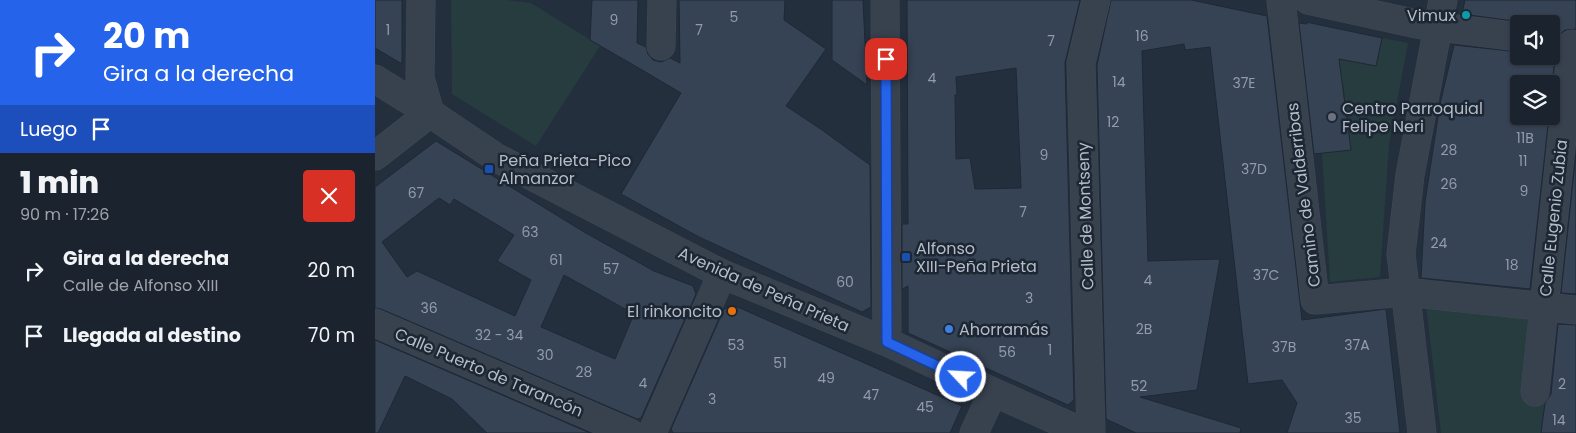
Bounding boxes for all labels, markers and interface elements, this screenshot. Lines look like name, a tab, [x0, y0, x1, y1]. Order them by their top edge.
place label: Vimux	[1407, 4, 1456, 27]
house number: 5	[730, 7, 738, 27]
marker: Vimux	[1460, 9, 1472, 21]
house number: 9	[610, 10, 618, 30]
text: 20 m	[103, 11, 190, 60]
map controls	[1510, 15, 1560, 125]
button: sound	[1510, 15, 1560, 65]
icon: right	[20, 20, 85, 85]
house number: 1	[386, 20, 390, 40]
house number: 7	[695, 20, 703, 40]
house number: 16	[1135, 26, 1149, 46]
house number: 7	[1047, 31, 1055, 51]
pin	[865, 38, 907, 80]
icon: arrive	[872, 45, 900, 73]
text: Gira a la derecha	[103, 58, 294, 89]
house number: 4	[928, 68, 937, 88]
house number: 14	[1112, 72, 1126, 92]
house number: 37E	[1232, 73, 1256, 93]
button: layers	[1510, 75, 1560, 125]
place label: Centro Parroquial Felipe Neri	[1342, 97, 1483, 138]
street label: Camino de Valderribas	[1281, 101, 1326, 288]
marker: Centro Parroquial Felipe Neri	[1326, 111, 1338, 123]
house number: 12	[1107, 112, 1119, 132]
icon: arrive	[87, 115, 115, 143]
text: Luego	[20, 116, 77, 143]
house number: 11B	[1516, 128, 1534, 148]
street label: Calle Eugenio Zubia	[1534, 138, 1573, 298]
house number: 28	[1441, 140, 1458, 160]
street label: Calle de Montseny	[1071, 142, 1100, 290]
house number: 9	[1040, 145, 1048, 165]
place label: Peña Prieta-Pico Almanzor	[499, 149, 631, 190]
house number: 11	[1519, 151, 1527, 171]
house number: 37D	[1241, 159, 1267, 179]
text: 1 min	[20, 161, 99, 204]
marker: Peña Prieta-Pico Almanzor	[483, 163, 495, 175]
button: close	[303, 170, 355, 222]
house number: 26	[1441, 174, 1458, 194]
house number: 9	[1520, 181, 1528, 201]
house number: 67	[408, 183, 425, 203]
house number: 7	[1019, 202, 1027, 222]
text: 90 m · 17:26	[20, 203, 109, 226]
house number: 63	[521, 222, 539, 242]
house number: 24	[1431, 233, 1448, 253]
place label: Alfonso XIII-Peña Prieta	[916, 237, 1037, 278]
street label: Avenida de Peña Prieta	[675, 241, 853, 338]
text: Gira a la derecha	[63, 245, 229, 272]
house number: 61	[549, 250, 563, 270]
marker: Alfonso XIII-Peña Prieta	[900, 251, 912, 263]
house number: 18	[1505, 255, 1519, 275]
icon: right	[20, 257, 48, 285]
text: 20 m	[307, 257, 355, 284]
house number: 57	[603, 259, 620, 279]
house number: 37C	[1253, 265, 1279, 285]
house number: 4	[1144, 270, 1153, 290]
house number: 60	[836, 272, 854, 292]
text: Calle de Alfonso XIII	[63, 274, 218, 297]
house number: 3	[1025, 288, 1033, 308]
house number: 36	[420, 298, 438, 318]
place label: El rinkoncito	[627, 300, 722, 323]
marker: El rinkoncito	[726, 305, 738, 317]
place label: Ahorramás	[959, 318, 1049, 341]
house number: 2B	[1136, 319, 1152, 339]
icon: arrive	[20, 322, 48, 350]
text: Llegada al destino	[63, 322, 241, 349]
text: 70 m	[308, 322, 355, 349]
street label: Calle Puerto de Tarancón	[391, 322, 587, 423]
marker: Ahorramás	[943, 323, 955, 335]
house number: 32 - 34	[475, 325, 523, 345]
house number: 53	[727, 335, 745, 355]
house number: 37A	[1344, 335, 1370, 355]
house number: 37B	[1272, 337, 1296, 357]
house number: 1	[1048, 340, 1052, 360]
house number: 56	[998, 342, 1016, 362]
house number: 30	[536, 345, 554, 365]
position arrow	[934, 350, 986, 402]
house number: 51	[773, 353, 787, 373]
house number: 28	[576, 362, 593, 382]
house number: 49	[817, 368, 835, 388]
house number: 4	[639, 373, 648, 393]
house number: 2	[1558, 374, 1566, 394]
house number: 52	[1131, 376, 1147, 396]
house number: 47	[863, 385, 880, 405]
house number: 3	[708, 389, 716, 409]
house number: 45	[916, 397, 934, 417]
house number: 35	[1344, 408, 1362, 428]
house number: 14	[1552, 410, 1566, 430]

